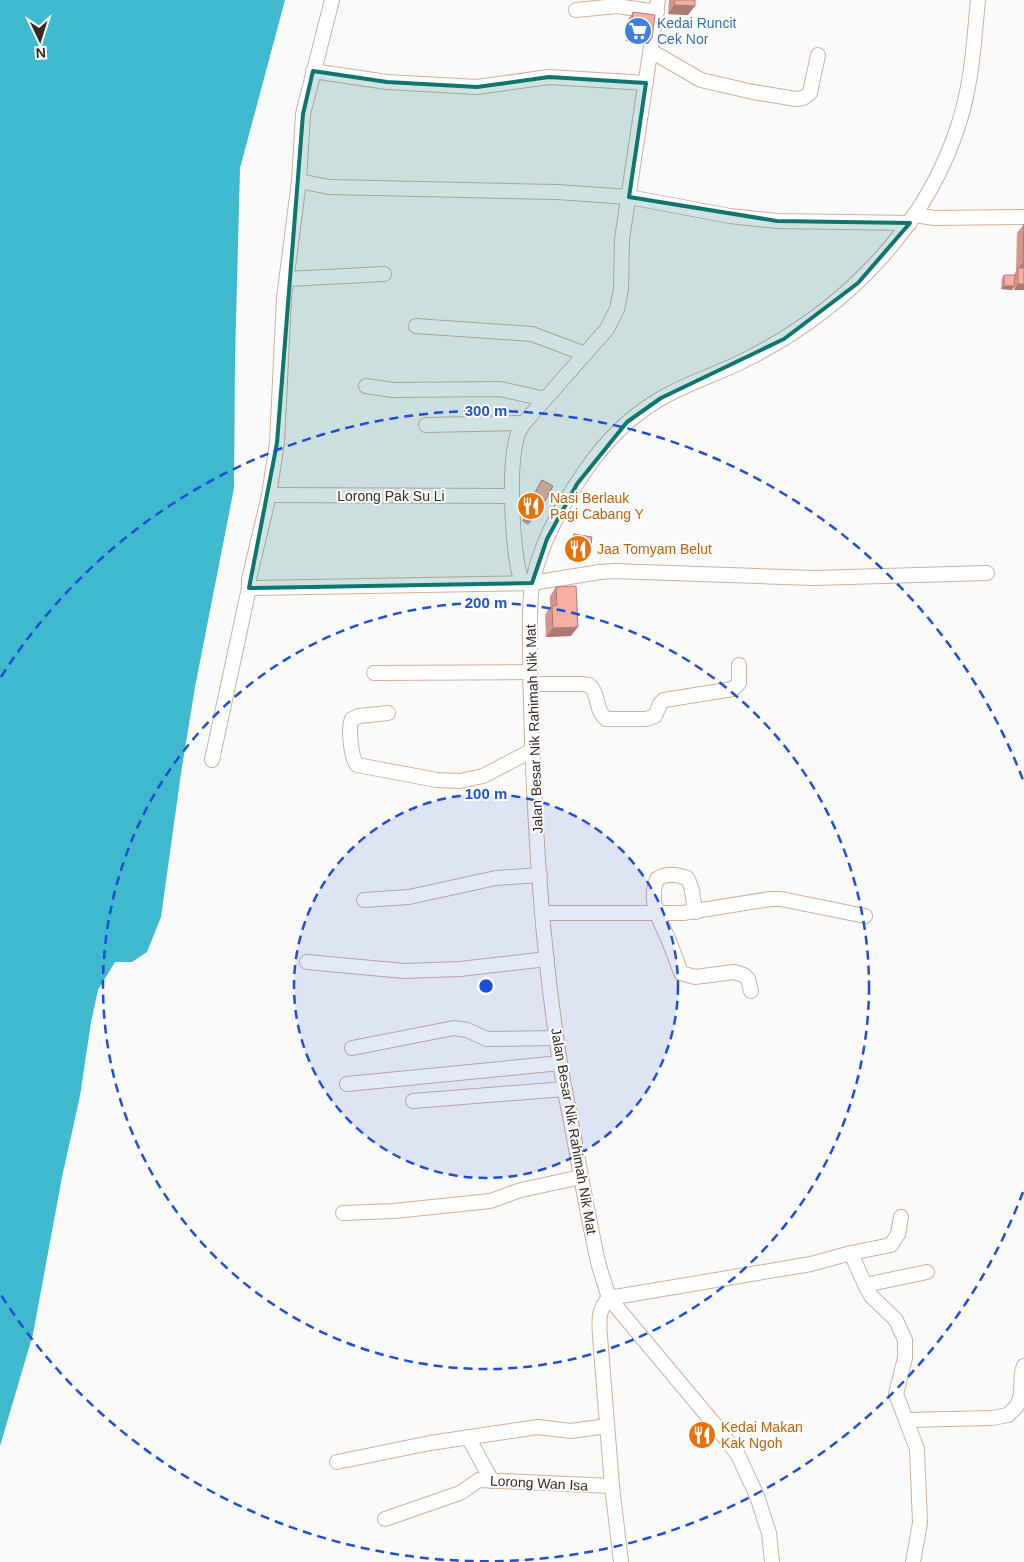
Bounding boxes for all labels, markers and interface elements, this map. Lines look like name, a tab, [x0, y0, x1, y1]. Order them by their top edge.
north arrow	[15, 15, 65, 65]
place label: Kedai Runcit Cek Nor	[657, 15, 736, 47]
supermarket icon: Kedai Runcit Cek Nor	[623, 16, 653, 46]
text: N	[35, 45, 47, 61]
text: 300 m	[465, 402, 507, 419]
street label: Lorong Pak Su Li	[337, 488, 445, 504]
place label: Nasi Berlauk Pagi Cabang Y	[550, 490, 645, 522]
restaurant icon: Nasi Berlauk Pagi Cabang Y	[516, 491, 546, 521]
restaurant icon: Jaa Tomyam Belut	[563, 534, 593, 564]
place label: Jaa Tomyam Belut	[597, 541, 712, 557]
text: 200 m	[465, 594, 507, 611]
street label: Jalan Besar Nik Rahimah Nik Mat	[522, 624, 546, 834]
text: 100 m	[465, 785, 507, 802]
centre of rings	[477, 977, 495, 995]
street label: Jalan Besar Nik Rahimah Nik Mat	[548, 1027, 600, 1236]
place label: Kedai Makan Kak Ngoh	[721, 1419, 803, 1451]
restaurant icon: Kedai Makan Kak Ngoh	[687, 1420, 717, 1450]
street label: Lorong Wan Isa	[489, 1472, 589, 1494]

